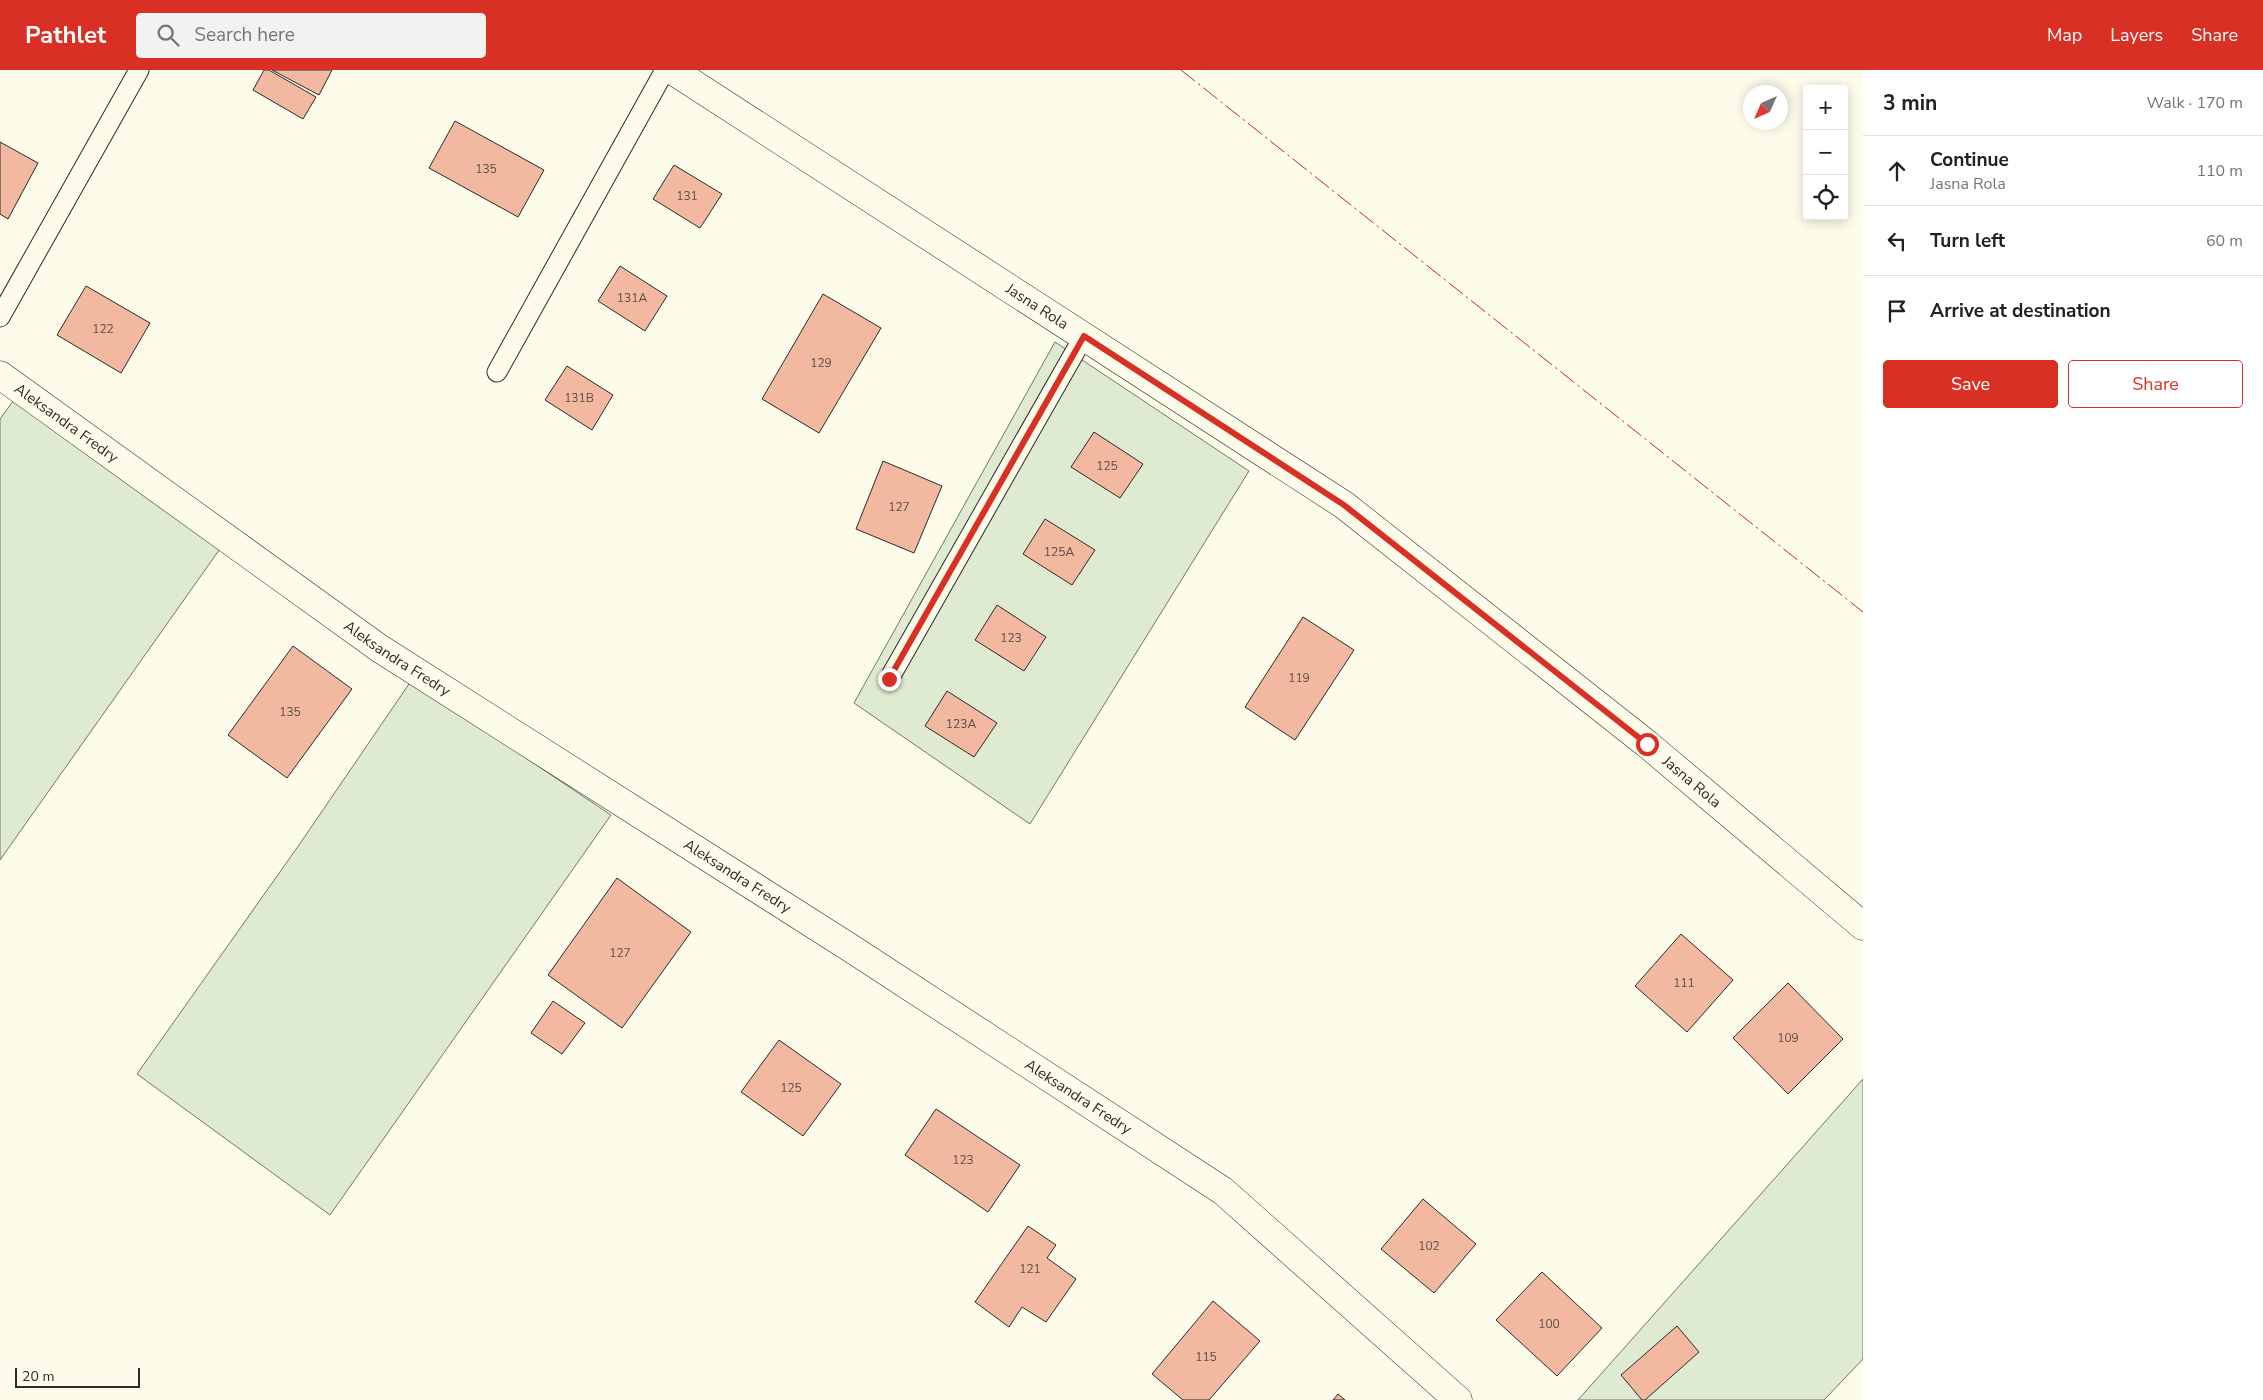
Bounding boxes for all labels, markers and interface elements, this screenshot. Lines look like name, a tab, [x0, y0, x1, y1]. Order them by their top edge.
search box	[136, 13, 486, 58]
text: Pathlet	[25, 19, 106, 51]
icon: search	[154, 21, 182, 49]
text: Search here	[194, 22, 295, 48]
text: Map	[2047, 23, 2082, 47]
text: Layers	[2110, 23, 2163, 47]
text: Share	[2191, 23, 2238, 47]
north arrow	[1743, 85, 1788, 130]
map controls	[1803, 85, 1848, 220]
button: +	[1803, 85, 1848, 130]
text: 3 min	[1883, 89, 1937, 117]
text: Walk · 170 m	[2147, 92, 2243, 114]
button: −	[1803, 130, 1848, 175]
text: Continue	[1930, 147, 2009, 173]
icon: ahead	[1883, 157, 1911, 185]
text: 110 m	[2196, 160, 2243, 182]
house number: 135	[475, 161, 497, 177]
text: Jasna Rola	[1930, 173, 2006, 195]
button: locate	[1803, 175, 1848, 220]
house number: 131	[676, 188, 698, 204]
icon: left	[1883, 227, 1911, 255]
text: Turn left	[1930, 228, 2005, 254]
text: 60 m	[2206, 230, 2243, 252]
street label: Jasna Rola	[1001, 278, 1072, 334]
house number: 131A	[617, 290, 647, 306]
icon: arrive	[1883, 297, 1911, 325]
text: Arrive at destination	[1930, 298, 2111, 324]
house number: 122	[92, 321, 114, 337]
house number: 129	[810, 355, 832, 371]
button: Save	[1883, 360, 2058, 408]
button: Share	[2068, 360, 2243, 408]
street label: Aleksandra Fredry	[10, 379, 123, 467]
house number: 131B	[564, 390, 594, 406]
house number: 125	[1096, 458, 1118, 474]
house number: 127	[888, 499, 910, 515]
house number: 125A	[1044, 544, 1074, 560]
street label: Aleksandra Fredry	[340, 616, 455, 701]
house number: 123	[1000, 630, 1022, 646]
route end	[878, 668, 901, 691]
house number: 119	[1288, 670, 1310, 686]
house number: 135	[279, 704, 301, 720]
house number: 123A	[946, 716, 976, 732]
route start	[1636, 733, 1659, 756]
street label: Jasna Rola	[1657, 751, 1725, 812]
street label: Aleksandra Fredry	[680, 834, 795, 918]
house number: 127	[609, 945, 631, 961]
house number: 111	[1673, 975, 1695, 991]
house number: 109	[1777, 1030, 1799, 1046]
street label: Aleksandra Fredry	[1021, 1054, 1136, 1139]
house number: 125	[780, 1080, 802, 1096]
house number: 123	[952, 1152, 974, 1168]
house number: 102	[1418, 1238, 1440, 1254]
house number: 121	[1019, 1261, 1041, 1277]
house number: 100	[1538, 1316, 1560, 1332]
house number: 115	[1195, 1349, 1217, 1365]
scale bar	[15, 1365, 140, 1388]
text: 20 m	[22, 1367, 54, 1386]

